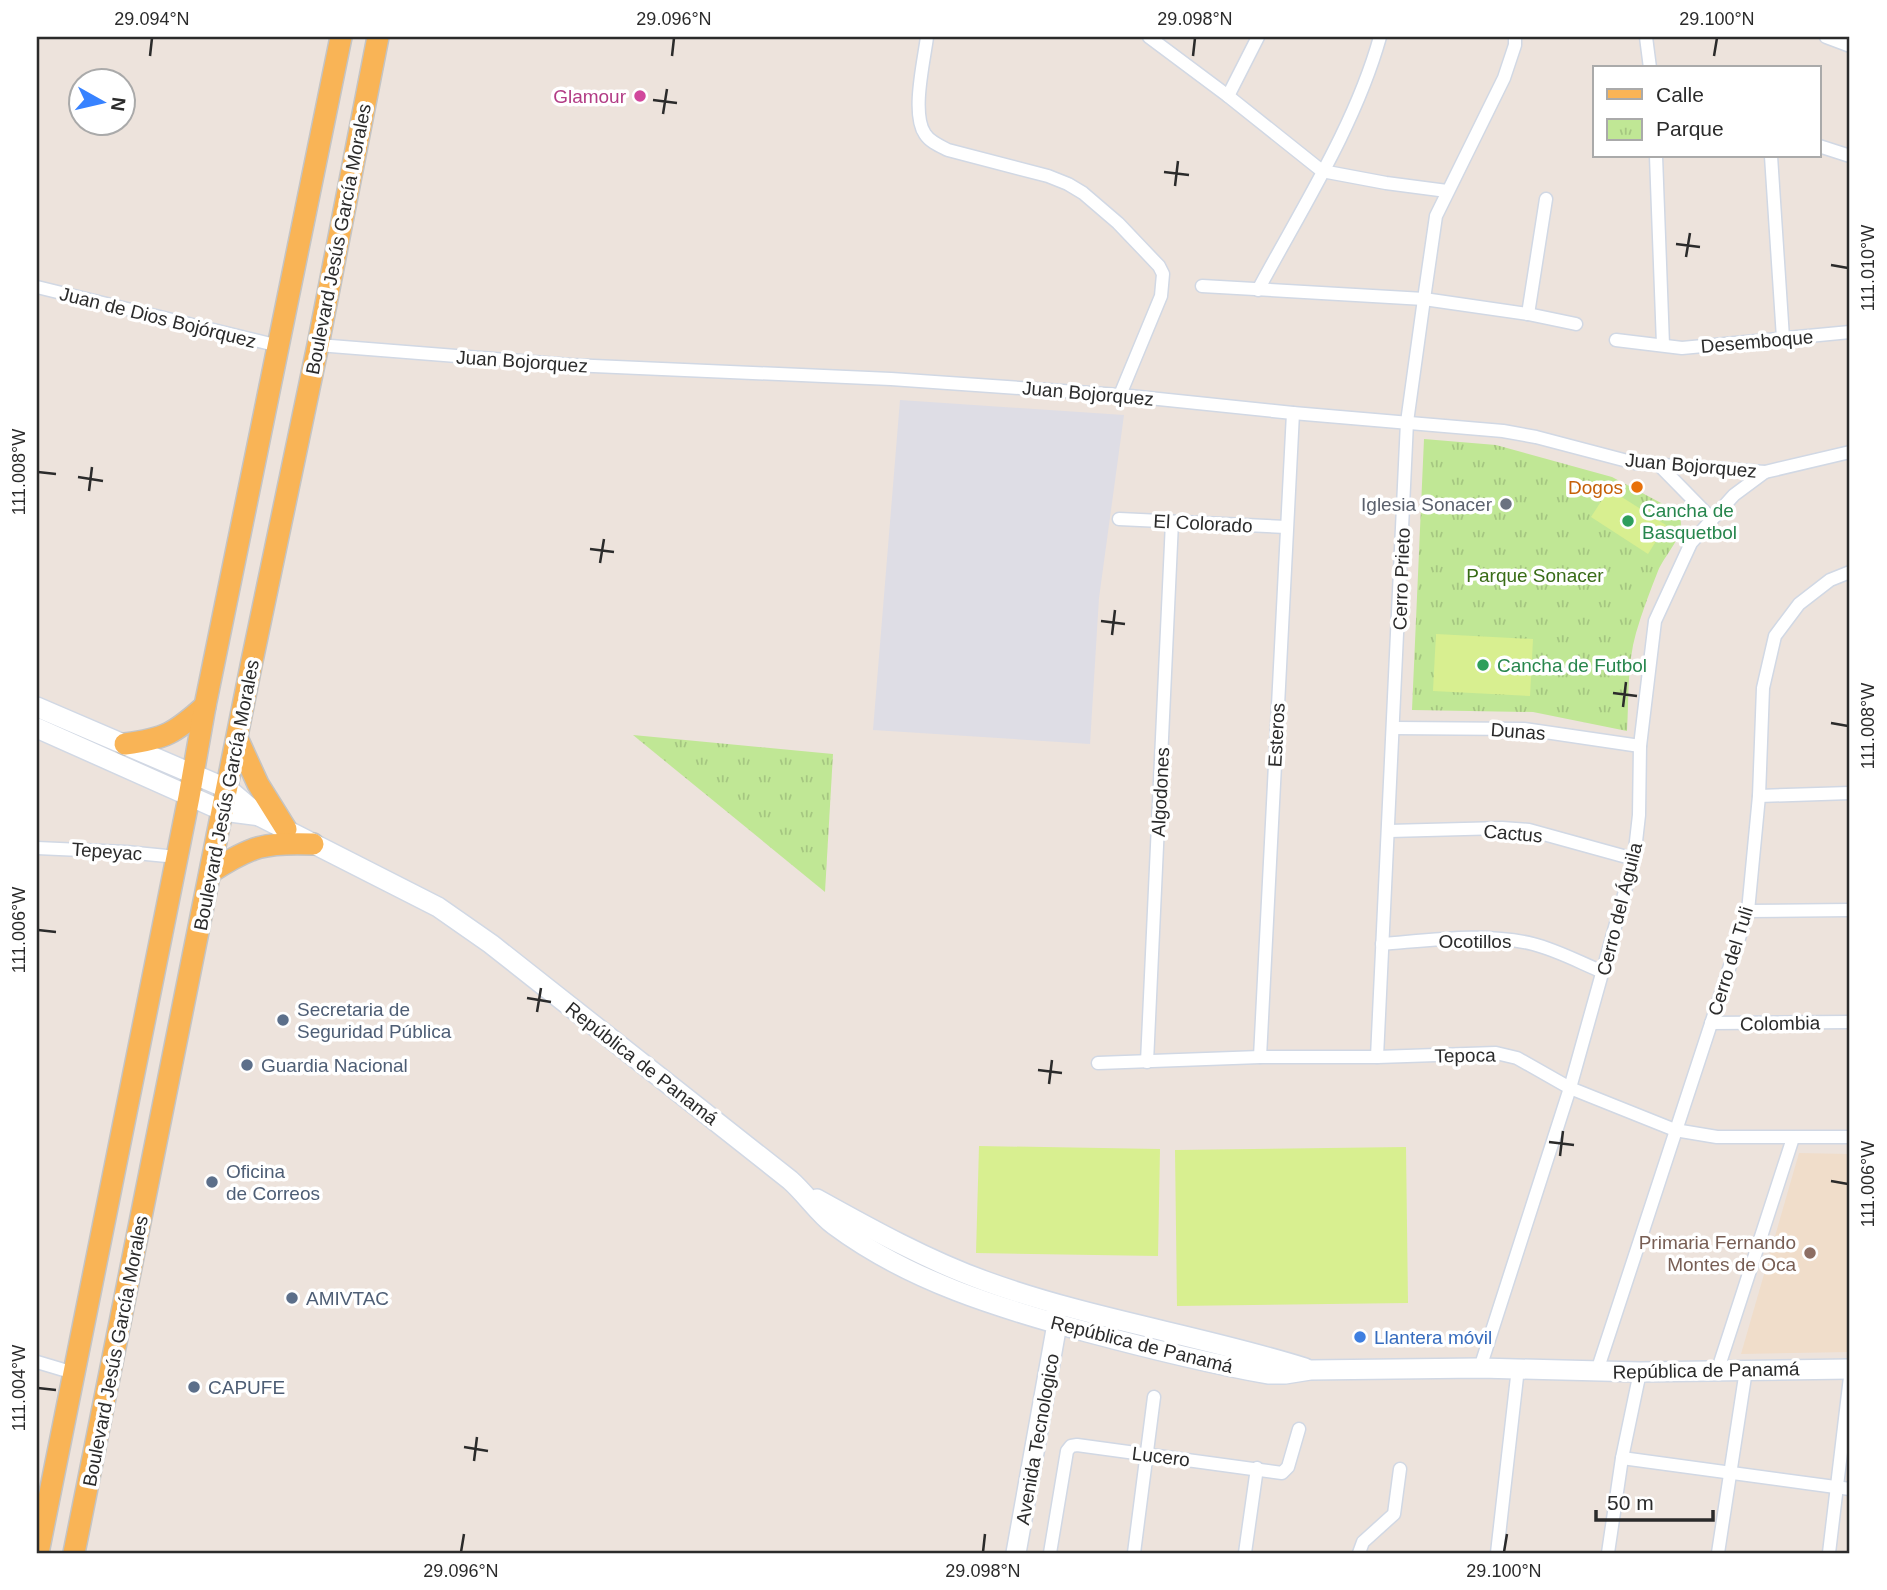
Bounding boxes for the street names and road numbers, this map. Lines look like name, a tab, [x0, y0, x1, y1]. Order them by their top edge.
street label: Boulevard Jesús García Morales	[302, 102, 375, 376]
street label: Juan de Dios Bojórquez	[57, 283, 258, 352]
street label: Desemboque	[1700, 326, 1814, 357]
street label: Juan Bojorquez	[455, 346, 589, 377]
street label: Juan Bojorquez	[1021, 377, 1155, 410]
street label: Juan Bojorquez	[1624, 449, 1758, 482]
street label: El Colorado	[1153, 510, 1253, 537]
street label: Cerro Prieto	[1389, 527, 1414, 631]
street label: Boulevard Jesús García Morales	[190, 658, 263, 932]
street label: Esteros	[1264, 702, 1289, 768]
street label: Dunas	[1490, 719, 1546, 744]
street label: Algodones	[1148, 747, 1173, 837]
street label: Cactus	[1483, 820, 1543, 847]
street label: Tepeyac	[71, 839, 143, 864]
street label: Cerro del Águila	[1593, 840, 1646, 978]
street label: Cerro del Tuli	[1704, 904, 1757, 1018]
street label: Ocotillos	[1439, 931, 1511, 952]
street label: República de Panamá	[562, 998, 722, 1129]
street label: Colombia	[1740, 1012, 1821, 1035]
street label: Tepoca	[1434, 1044, 1496, 1067]
street label: Boulevard Jesús García Morales	[79, 1214, 152, 1488]
street label: República de Panamá	[1049, 1312, 1236, 1377]
street label: Avenida Tecnologico	[1012, 1352, 1063, 1526]
street label: República de Panamá	[1612, 1358, 1800, 1383]
street label: Lucero	[1131, 1443, 1191, 1470]

